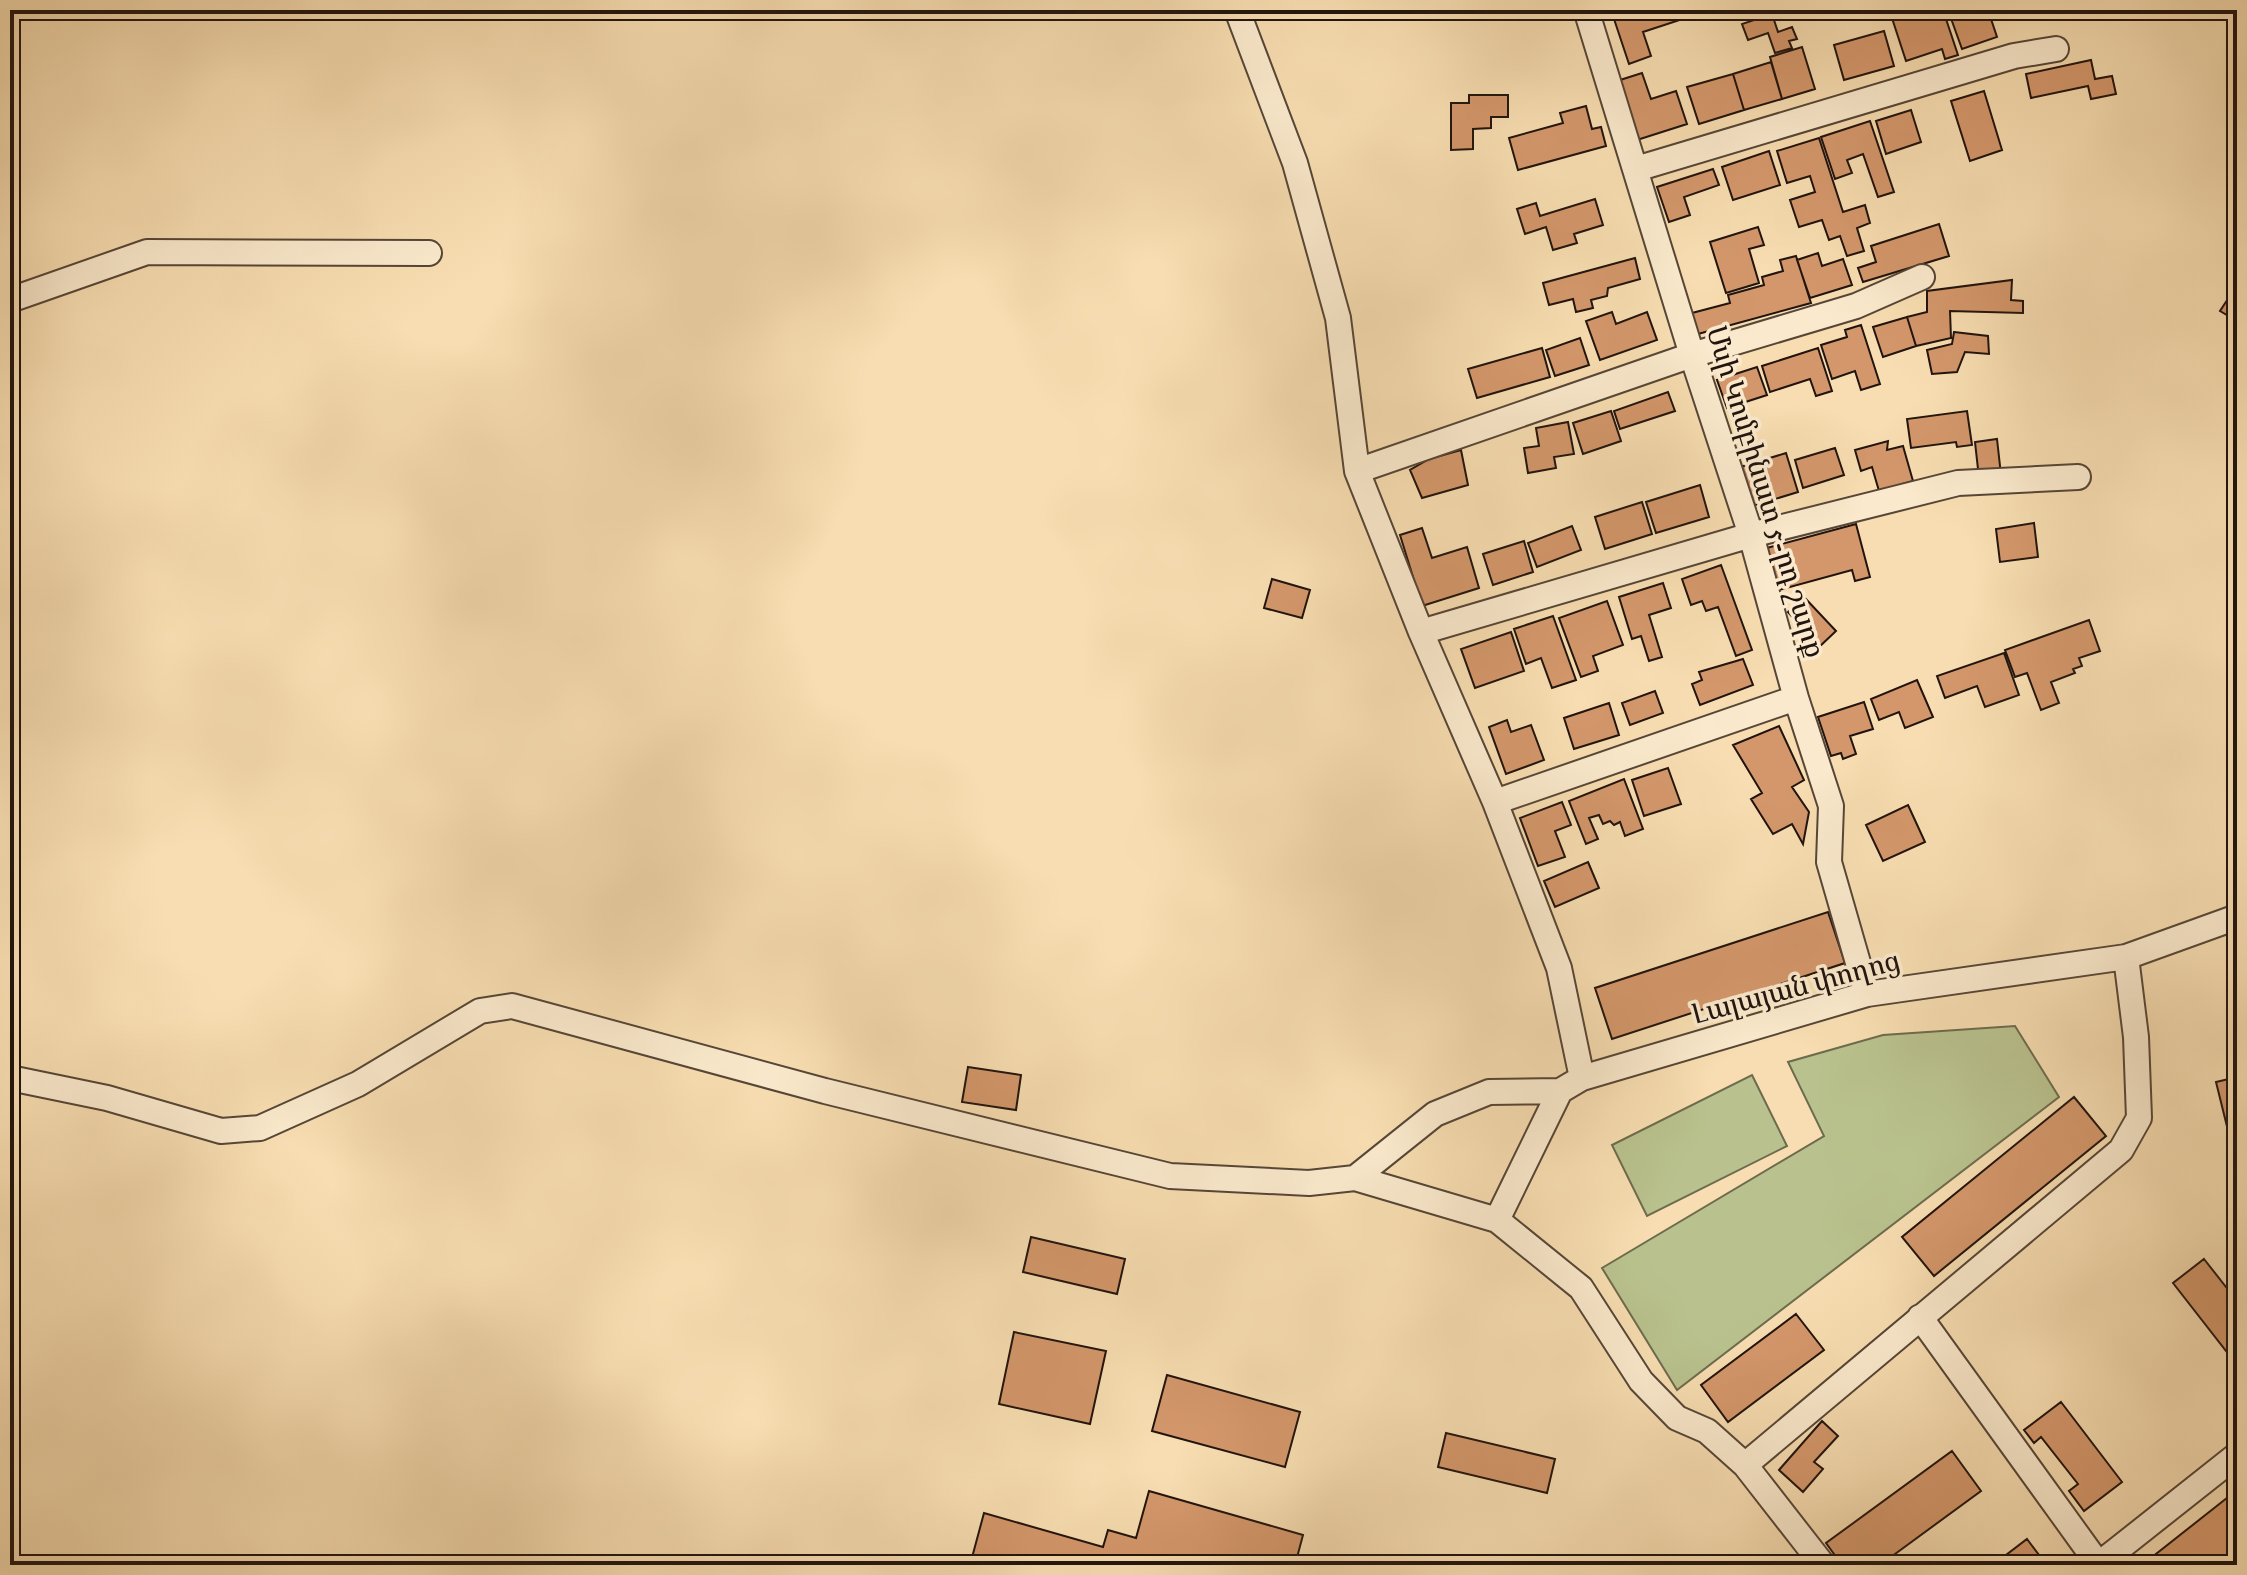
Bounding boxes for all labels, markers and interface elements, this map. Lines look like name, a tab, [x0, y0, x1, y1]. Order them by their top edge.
street label: Մսի Կոմբինատ 5-րդ շարք	[1698, 322, 1832, 662]
street label: Լալայան փողոց	[1688, 943, 1904, 1033]

